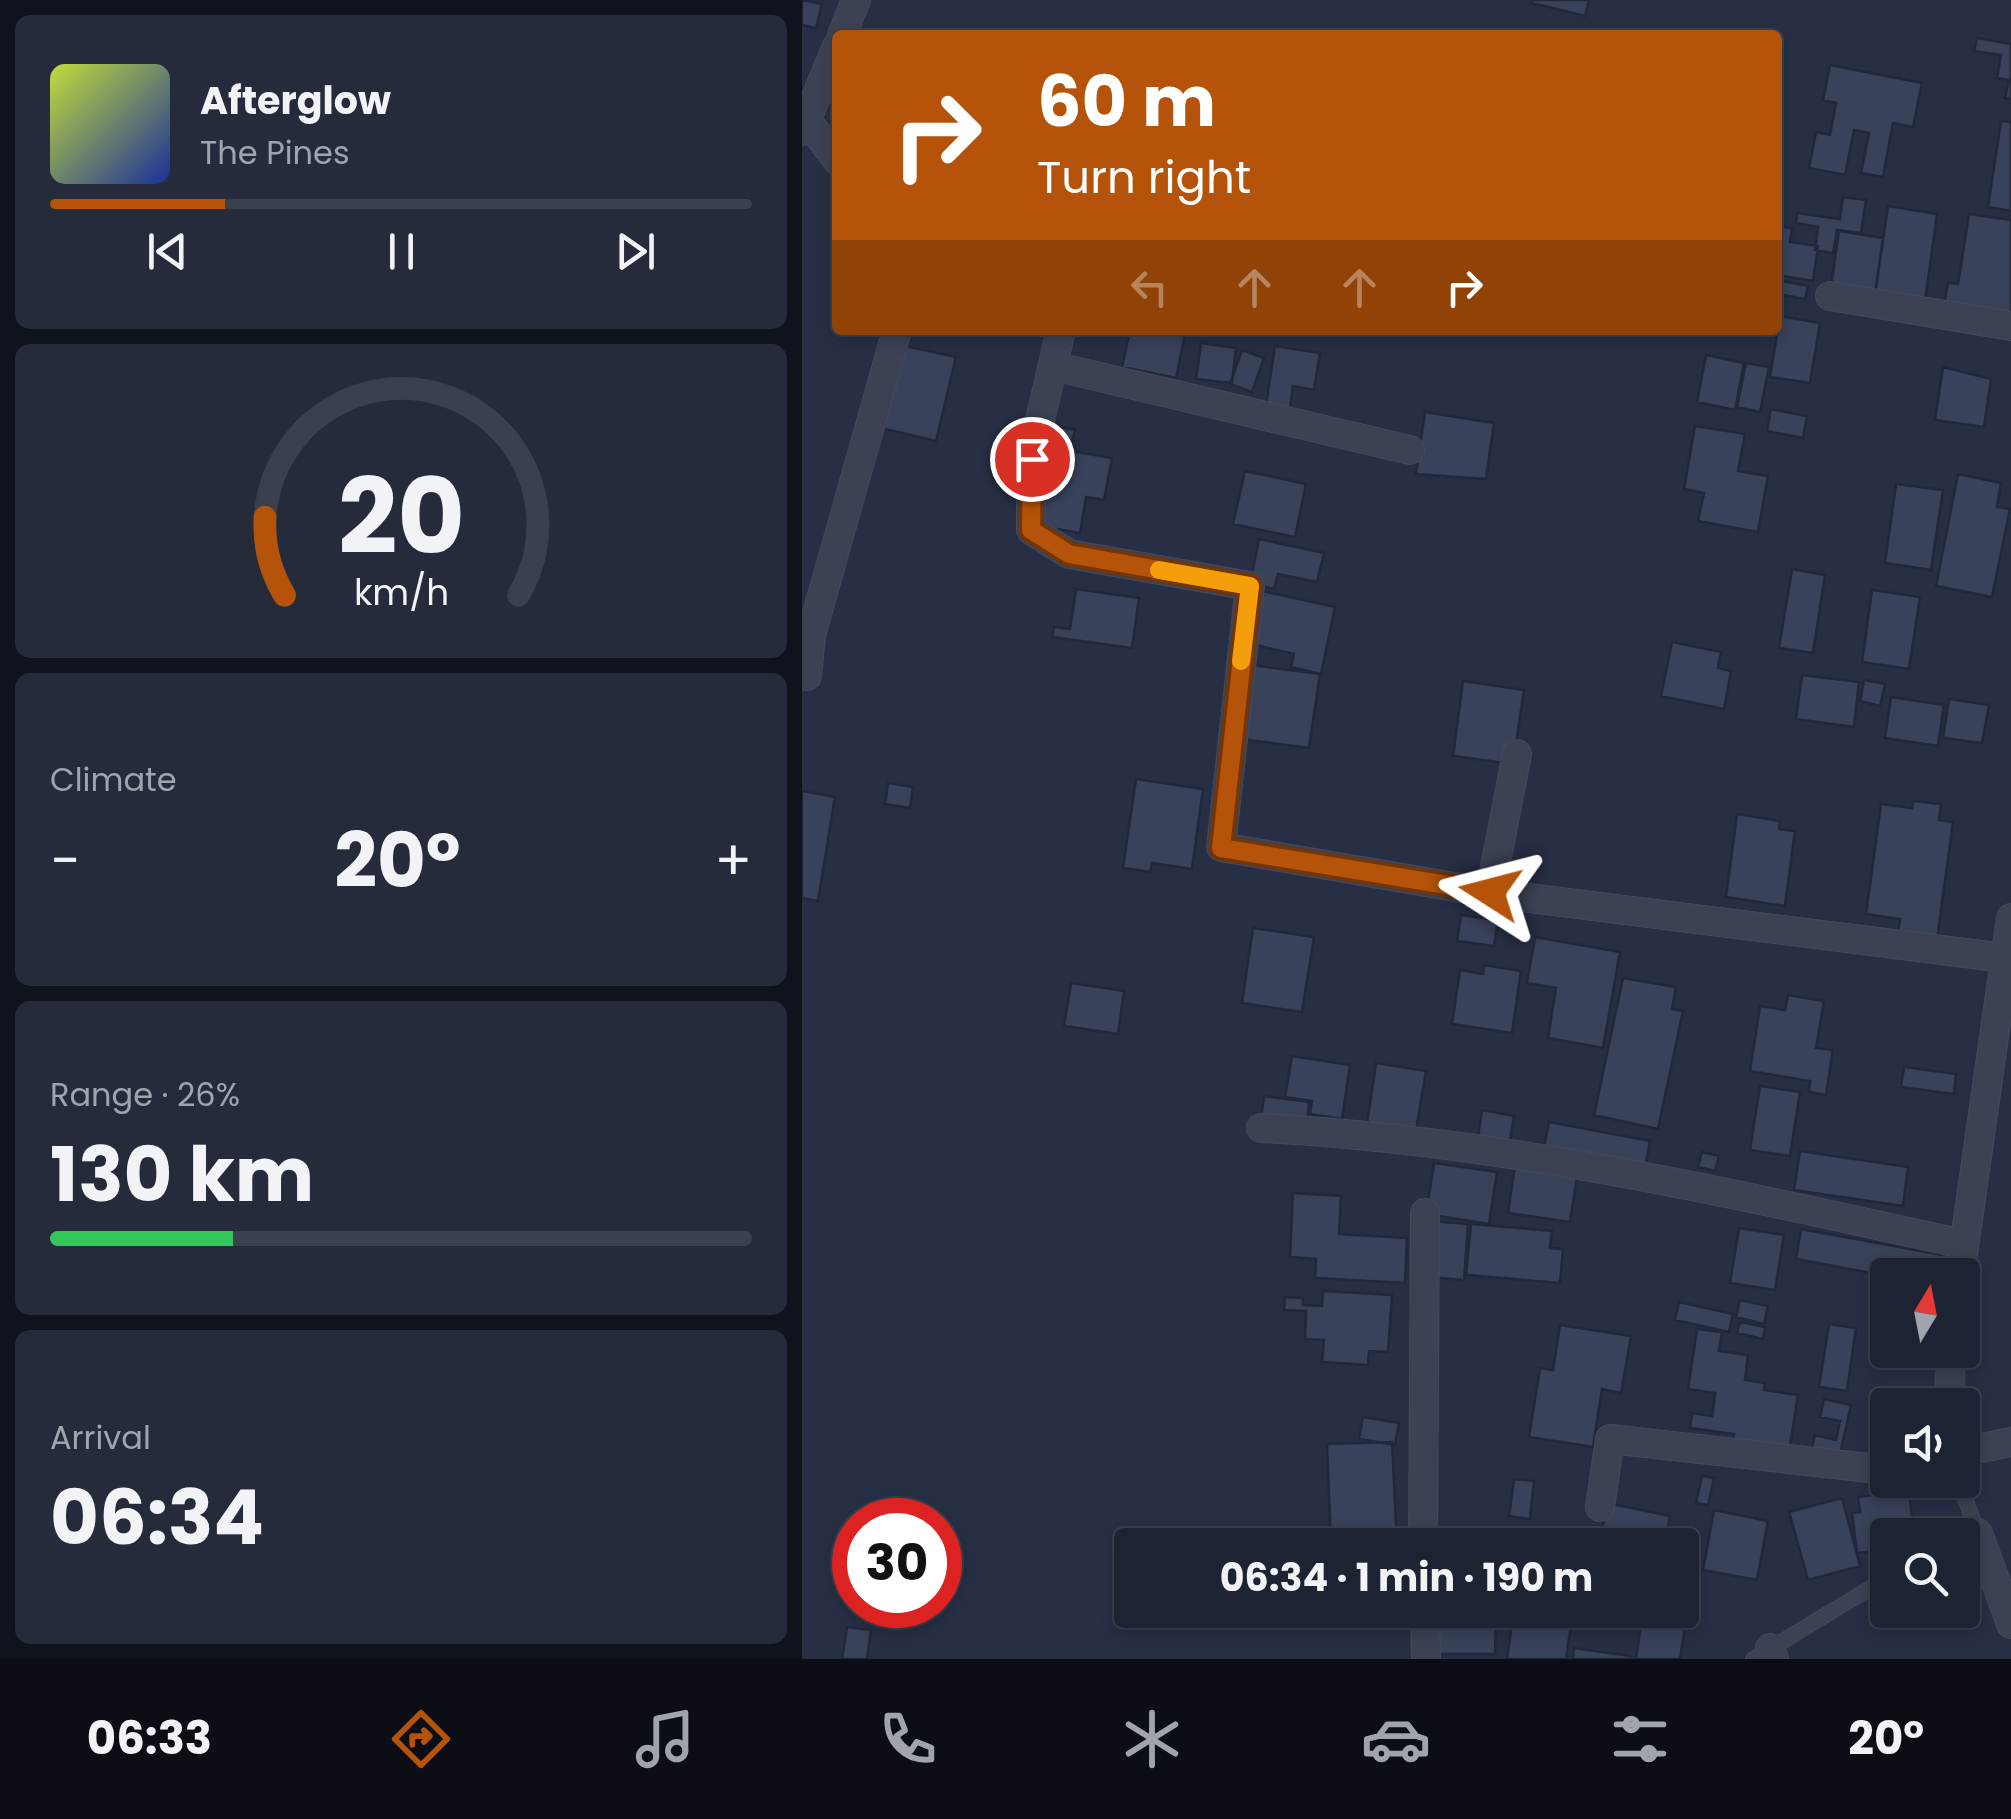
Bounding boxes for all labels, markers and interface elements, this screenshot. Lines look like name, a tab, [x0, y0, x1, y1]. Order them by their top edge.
text: 60 m	[1037, 52, 1216, 151]
icon: right	[872, 70, 1002, 200]
text: Afterglow	[200, 74, 391, 127]
text: The Pines	[200, 130, 350, 175]
text: Turn right	[1037, 146, 1251, 209]
icon: previous	[140, 224, 195, 279]
icon: pause	[374, 224, 429, 279]
icon: next	[608, 224, 663, 279]
icon: left	[1122, 260, 1177, 315]
icon: ahead	[1227, 260, 1282, 315]
icon: ahead	[1332, 260, 1387, 315]
icon: right	[1437, 260, 1492, 315]
pin	[990, 417, 1075, 502]
icon: arrive	[1005, 432, 1060, 487]
text: 20	[337, 444, 465, 589]
text: km/h	[353, 567, 449, 618]
text: Climate	[50, 757, 177, 802]
text: 20°	[334, 808, 461, 913]
text: −	[50, 822, 80, 899]
text: +	[714, 822, 752, 899]
position arrow	[1438, 840, 1542, 944]
text: Range · 26%	[50, 1072, 240, 1117]
text: 130 km	[50, 1122, 314, 1227]
north arrow	[1870, 1258, 1980, 1368]
map controls	[1870, 1258, 1980, 1628]
button: sound	[1870, 1388, 1980, 1498]
text: Arrival	[50, 1415, 151, 1460]
text: 06:34	[50, 1465, 264, 1570]
speed limit sign: 30	[832, 1498, 962, 1628]
button: search	[1870, 1518, 1980, 1628]
text: 06:34 · 1 min · 190 m	[1220, 1551, 1593, 1604]
icon: directions	[386, 1704, 456, 1774]
icon: music	[630, 1704, 700, 1774]
icon: phone	[873, 1704, 943, 1774]
icon: climate	[1117, 1704, 1187, 1774]
icon: car	[1361, 1704, 1431, 1774]
icon: filters	[1605, 1704, 1675, 1774]
text: 06:33	[87, 1707, 212, 1770]
text: 20°	[1848, 1707, 1924, 1770]

